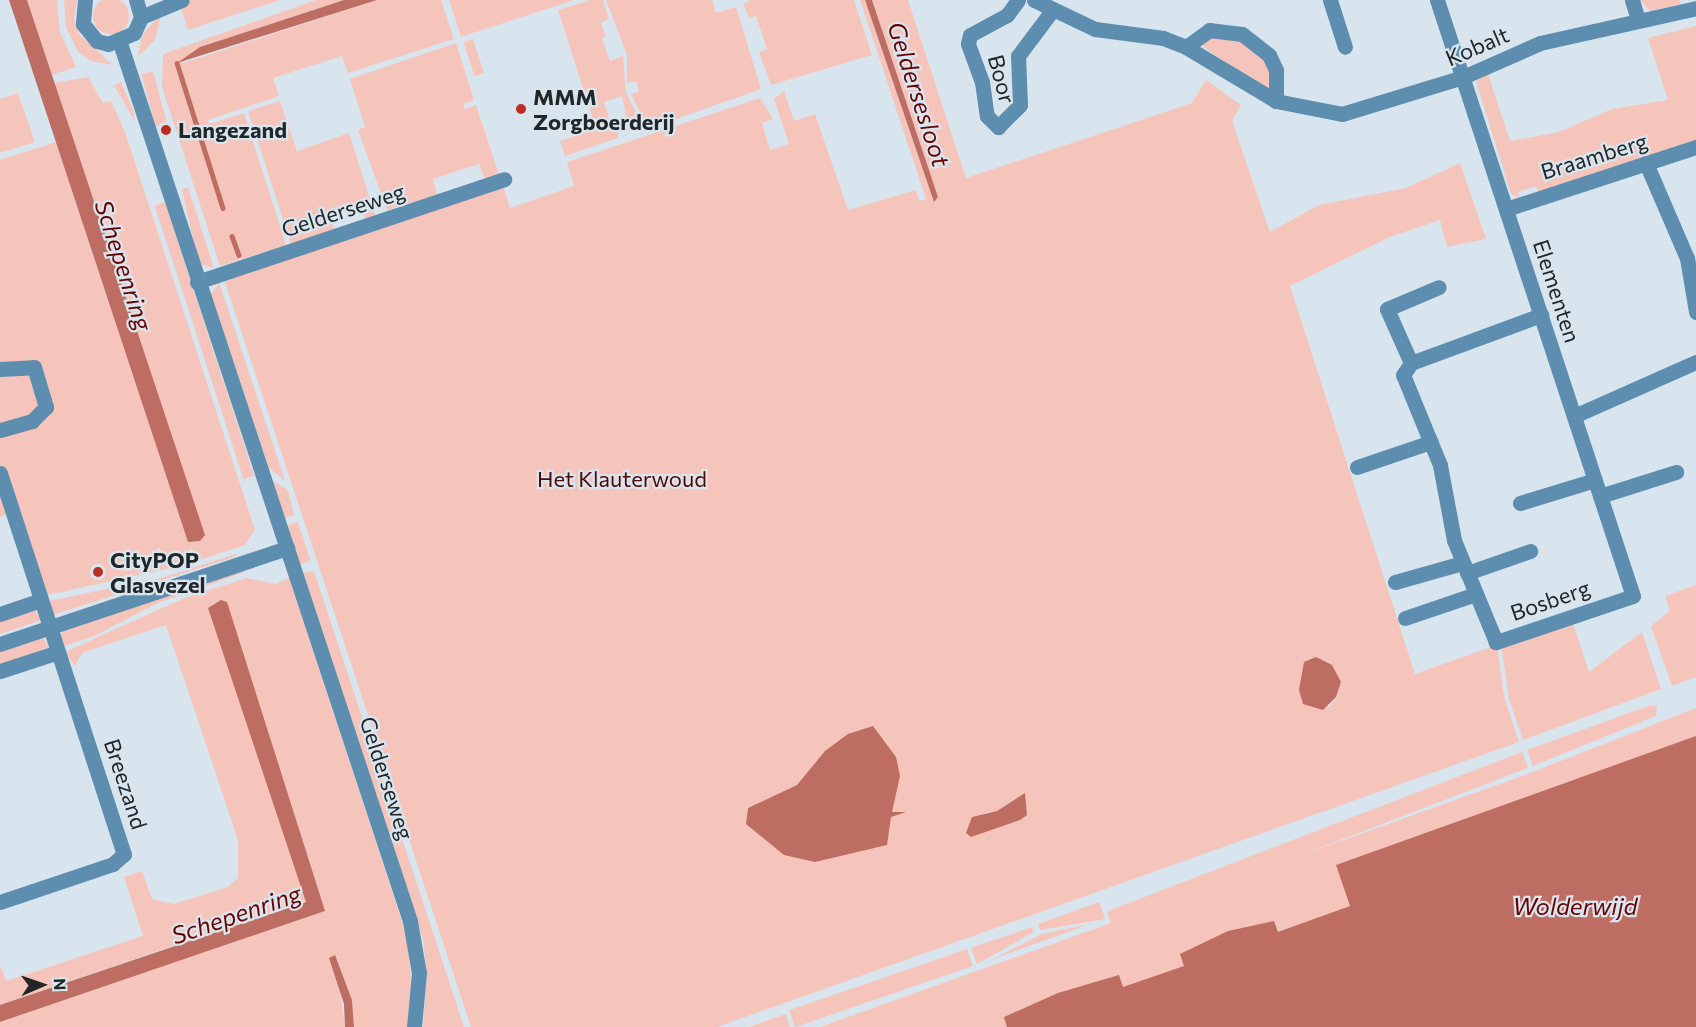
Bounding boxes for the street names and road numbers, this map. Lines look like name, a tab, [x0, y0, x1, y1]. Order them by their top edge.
street label: Kobalt	[1441, 21, 1513, 71]
street label: Boor	[983, 52, 1021, 106]
street label: Braamberg	[1537, 127, 1651, 185]
street label: Gelderseweg	[278, 178, 408, 242]
street label: Elementen	[1528, 236, 1586, 346]
street label: Bosberg	[1507, 574, 1593, 626]
street label: Gelderseweg	[355, 713, 419, 843]
street label: Breezand	[99, 735, 153, 833]

